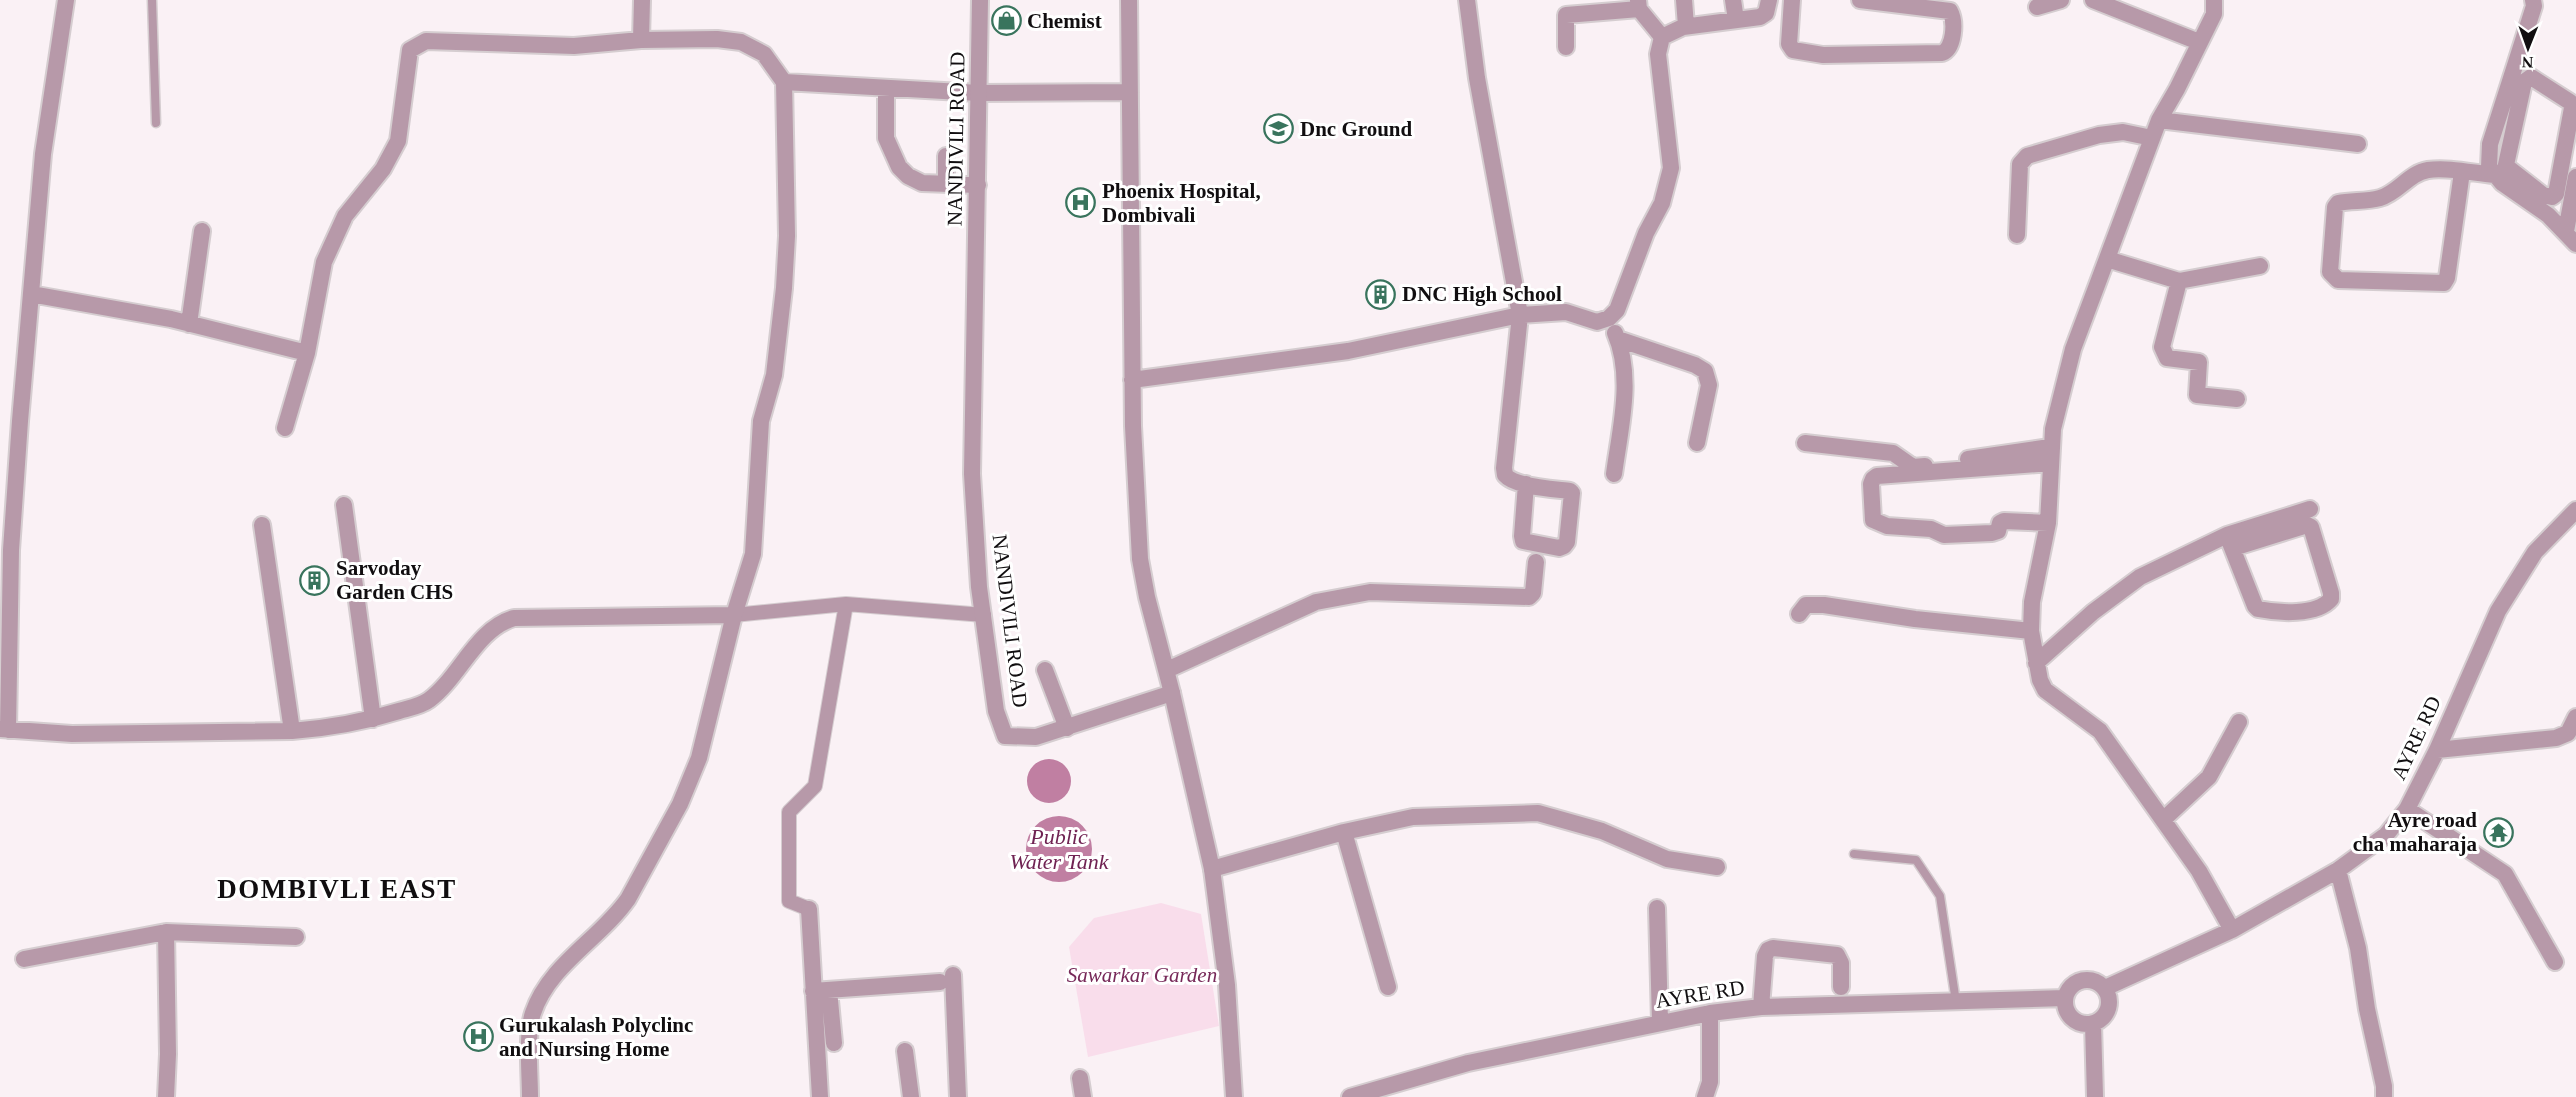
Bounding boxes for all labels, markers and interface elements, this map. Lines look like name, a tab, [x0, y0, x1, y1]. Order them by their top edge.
shop icon: Chemist	[990, 5, 1022, 37]
place label: Chemist	[1027, 9, 1102, 33]
north arrow	[2498, 18, 2558, 78]
street label: NANDIVILI ROAD	[942, 52, 970, 226]
text: N	[2521, 54, 2534, 71]
school or university icon: Dnc Ground	[1263, 113, 1295, 145]
place label: Dnc Ground	[1300, 117, 1413, 141]
place label: Phoenix Hospital, Dombivali	[1102, 179, 1261, 227]
hospital icon: Phoenix Hospital, Dombivali	[1065, 187, 1097, 219]
building icon: DNC High School	[1365, 278, 1397, 310]
place label: DNC High School	[1402, 282, 1562, 306]
street label: NANDIVILI ROAD	[987, 533, 1033, 709]
place label: Sarvoday Garden CHS	[336, 556, 453, 604]
building icon: Sarvoday Garden CHS	[299, 564, 331, 596]
street label: AYRE RD	[2386, 692, 2446, 784]
place label: Ayre road cha maharaja	[2353, 808, 2477, 856]
temple icon: Ayre road cha maharaja	[2482, 816, 2514, 848]
water label: Public Water Tank	[1009, 824, 1110, 874]
district label: DOMBIVLI EAST	[217, 874, 457, 904]
park label: Sawarkar Garden	[1067, 963, 1217, 987]
street label: AYRE RD	[1654, 975, 1746, 1013]
place label: Gurukalash Polyclinc and Nursing Home	[499, 1013, 693, 1061]
hospital icon: Gurukalash Polyclinc and Nursing Home	[462, 1021, 494, 1053]

